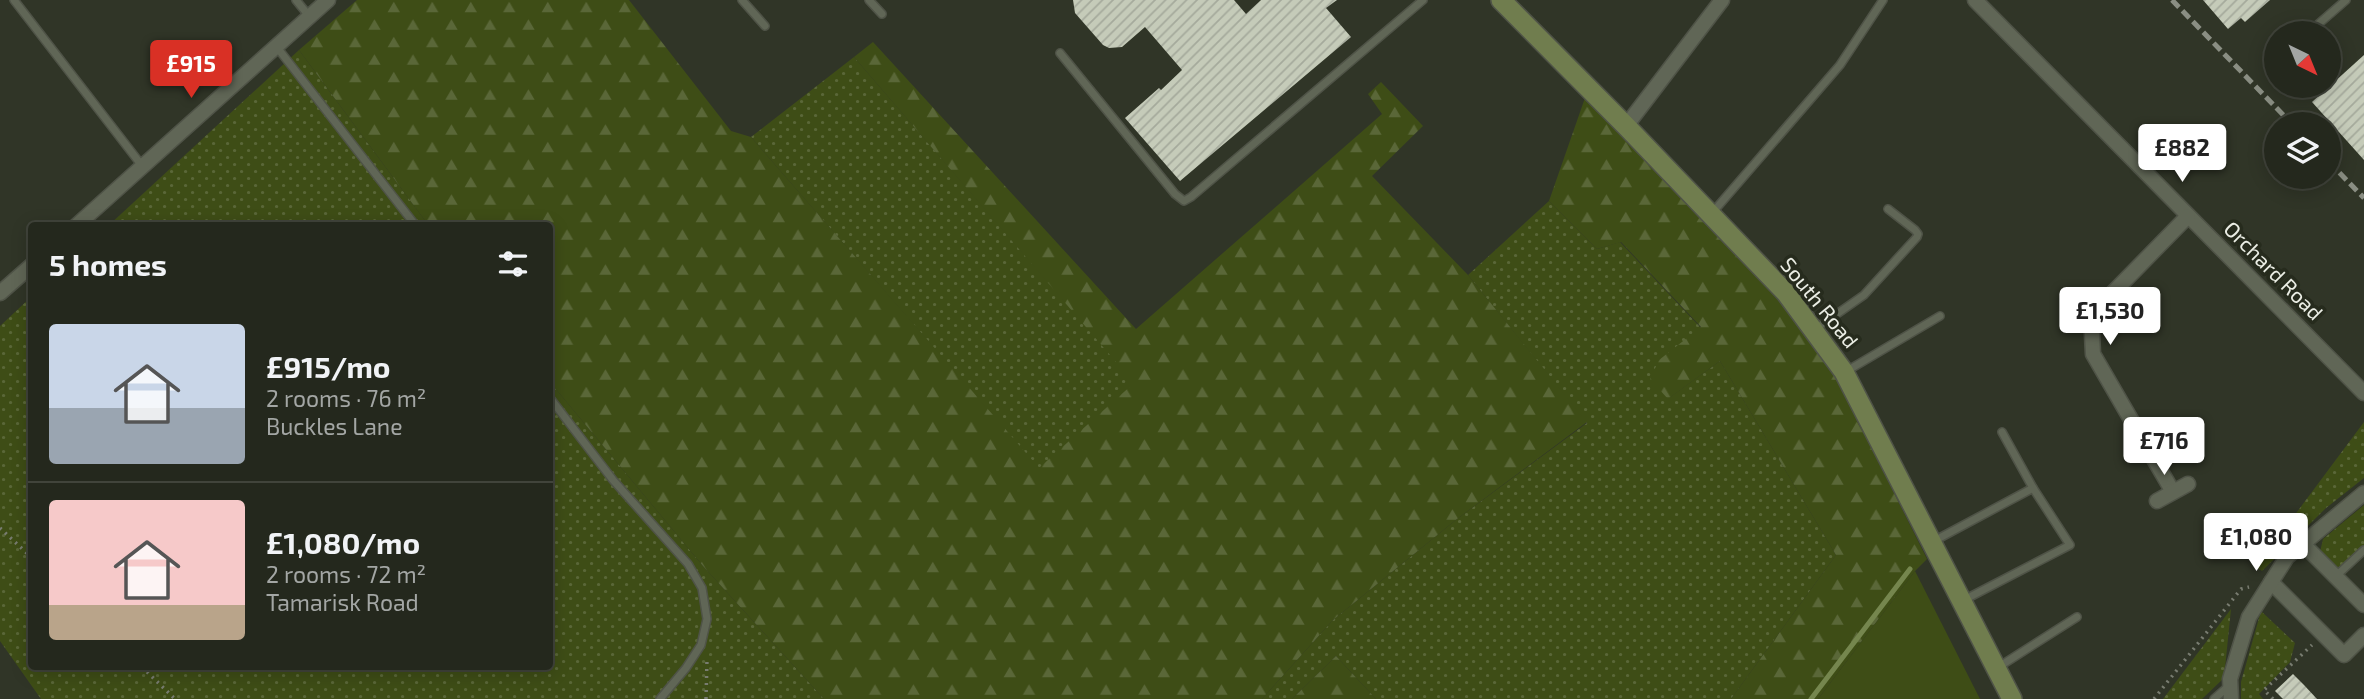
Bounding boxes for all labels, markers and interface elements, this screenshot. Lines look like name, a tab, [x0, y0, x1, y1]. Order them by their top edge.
north arrow	[2264, 21, 2342, 98]
map controls	[2264, 21, 2341, 189]
pin: £915	[150, 41, 232, 100]
text: £915	[166, 49, 216, 77]
button: layers	[2264, 112, 2341, 189]
pin: £882	[2141, 124, 2223, 184]
text: £882	[2154, 133, 2210, 161]
street label: Orchard Road	[2219, 215, 2329, 325]
icon: filters	[494, 245, 532, 283]
text: 5 homes	[49, 246, 167, 282]
street label: South Road	[1776, 252, 1864, 352]
pin: £1,530	[2053, 288, 2167, 347]
text: £1,530	[2075, 296, 2145, 324]
text: £915/mo	[266, 348, 391, 384]
icon: home	[105, 352, 189, 436]
text: 2 rooms · 76 m²	[266, 384, 426, 412]
text: Buckles Lane	[266, 412, 402, 440]
pin: £716	[2123, 418, 2205, 477]
text: £716	[2139, 426, 2189, 454]
pin: £1,080	[2199, 514, 2313, 573]
text: £1,080	[2220, 522, 2292, 550]
text: £1,080/mo	[266, 524, 420, 560]
icon: home	[105, 528, 189, 612]
text: 2 rooms · 72 m²	[266, 560, 426, 588]
text: Tamarisk Road	[266, 588, 419, 616]

